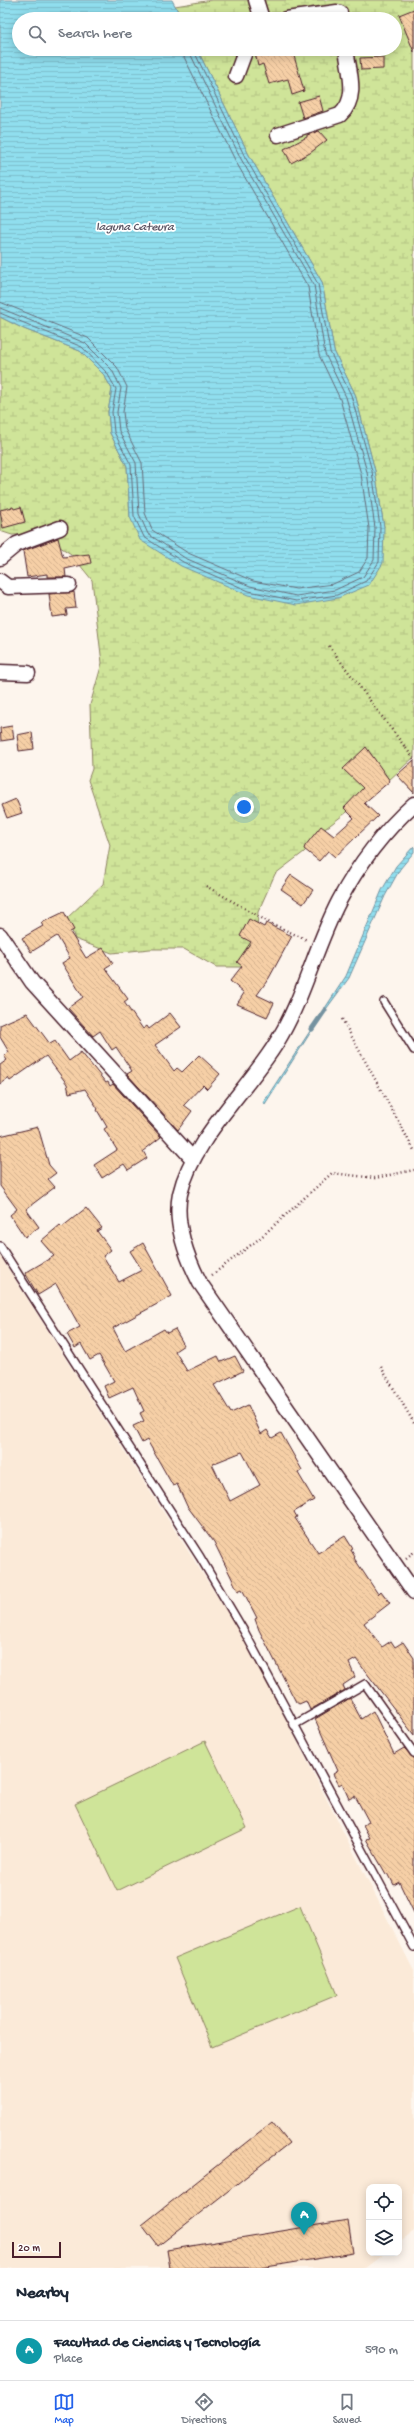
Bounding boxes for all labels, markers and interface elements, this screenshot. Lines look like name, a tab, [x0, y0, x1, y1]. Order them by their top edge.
search box	[12, 12, 402, 56]
icon: search	[26, 23, 48, 45]
text: Search here	[58, 25, 132, 43]
water label: laguna Cateura	[96, 221, 175, 235]
your location	[234, 797, 254, 817]
map controls	[366, 2184, 402, 2256]
button: locate	[366, 2184, 402, 2220]
pin: A	[291, 2202, 317, 2235]
button: layers	[366, 2220, 402, 2256]
scale bar	[12, 2240, 61, 2259]
text: 20 m	[18, 2243, 40, 2255]
text: Nearby	[16, 2284, 69, 2304]
text: Facultad de Ciencias y Tecnología	[54, 2334, 260, 2352]
text: A	[25, 2343, 33, 2358]
text: 590 m	[365, 2343, 398, 2358]
text: Place	[54, 2352, 82, 2367]
tab: Map	[53, 2391, 75, 2427]
tab: Directions	[182, 2391, 226, 2427]
tab: Saved	[333, 2391, 361, 2427]

